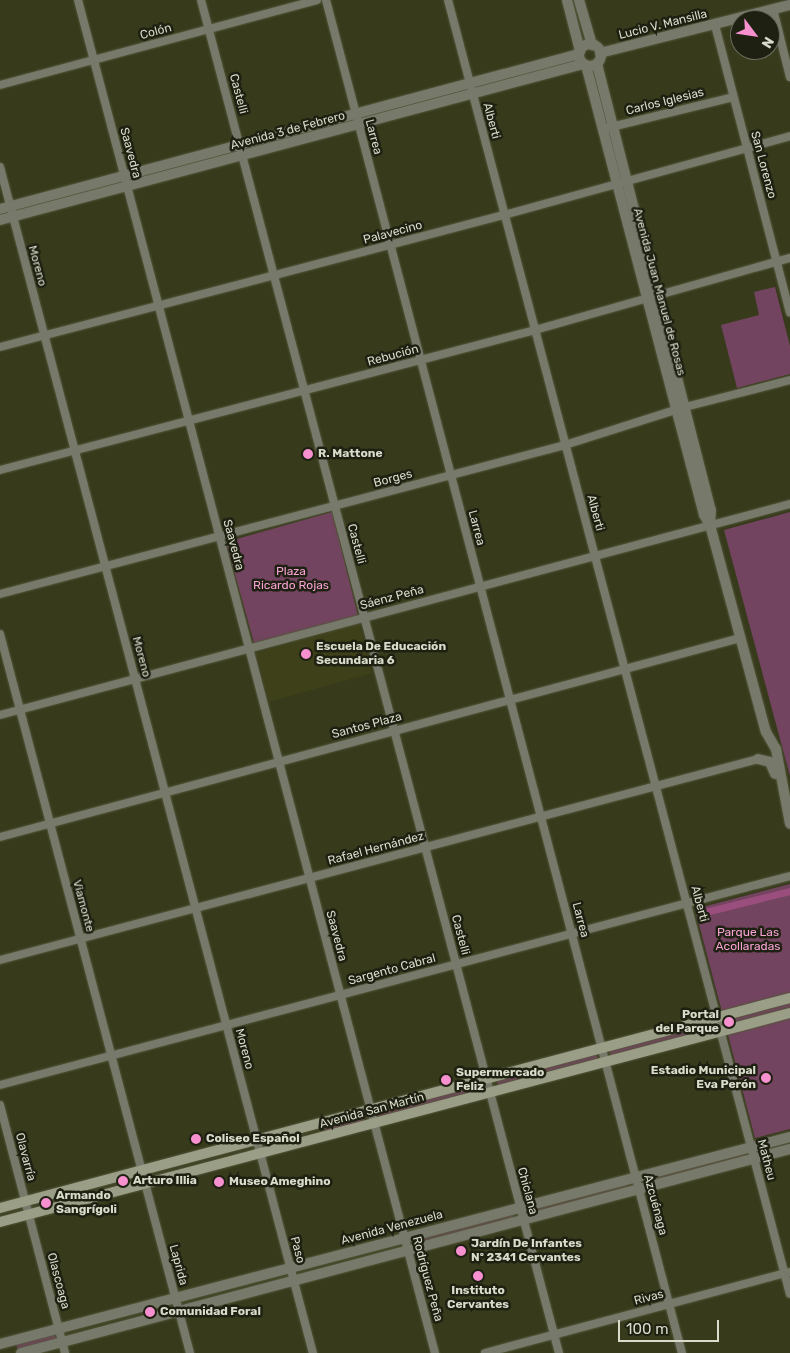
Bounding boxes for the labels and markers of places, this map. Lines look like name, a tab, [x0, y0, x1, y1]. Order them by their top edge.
place label: R. Mattone	[318, 447, 383, 461]
marker: R. Mattone	[302, 448, 314, 460]
place label: Escuela De Educación Secundaria 6	[316, 640, 446, 668]
marker: Escuela De Educación Secundaria 6	[300, 648, 312, 660]
place label: Portal del Parque	[655, 1008, 719, 1036]
marker: Portal del Parque	[723, 1016, 735, 1028]
place label: Estadio Municipal Eva Perón	[651, 1064, 756, 1092]
place label: Supermercado Feliz	[456, 1066, 544, 1094]
marker: Estadio Municipal Eva Perón	[760, 1072, 772, 1084]
marker: Supermercado Feliz	[440, 1074, 452, 1086]
place label: Coliseo Español	[206, 1132, 300, 1146]
marker: Coliseo Español	[190, 1133, 202, 1145]
place label: Arturo Illia	[133, 1174, 197, 1188]
marker: Arturo Illia	[117, 1175, 129, 1187]
place label: Museo Ameghino	[229, 1175, 331, 1189]
marker: Museo Ameghino	[213, 1176, 225, 1188]
place label: Armando Sangrígoli	[56, 1189, 117, 1217]
marker: Armando Sangrígoli	[40, 1197, 52, 1209]
place label: Jardín De Infantes Nº 2341 Cervantes	[471, 1237, 582, 1265]
marker: Jardín De Infantes Nº 2341 Cervantes	[455, 1245, 467, 1257]
marker: Instituto Cervantes	[472, 1270, 484, 1282]
place label: Instituto Cervantes	[447, 1284, 509, 1312]
place label: Comunidad Foral	[160, 1305, 261, 1319]
marker: Comunidad Foral	[144, 1306, 156, 1318]

